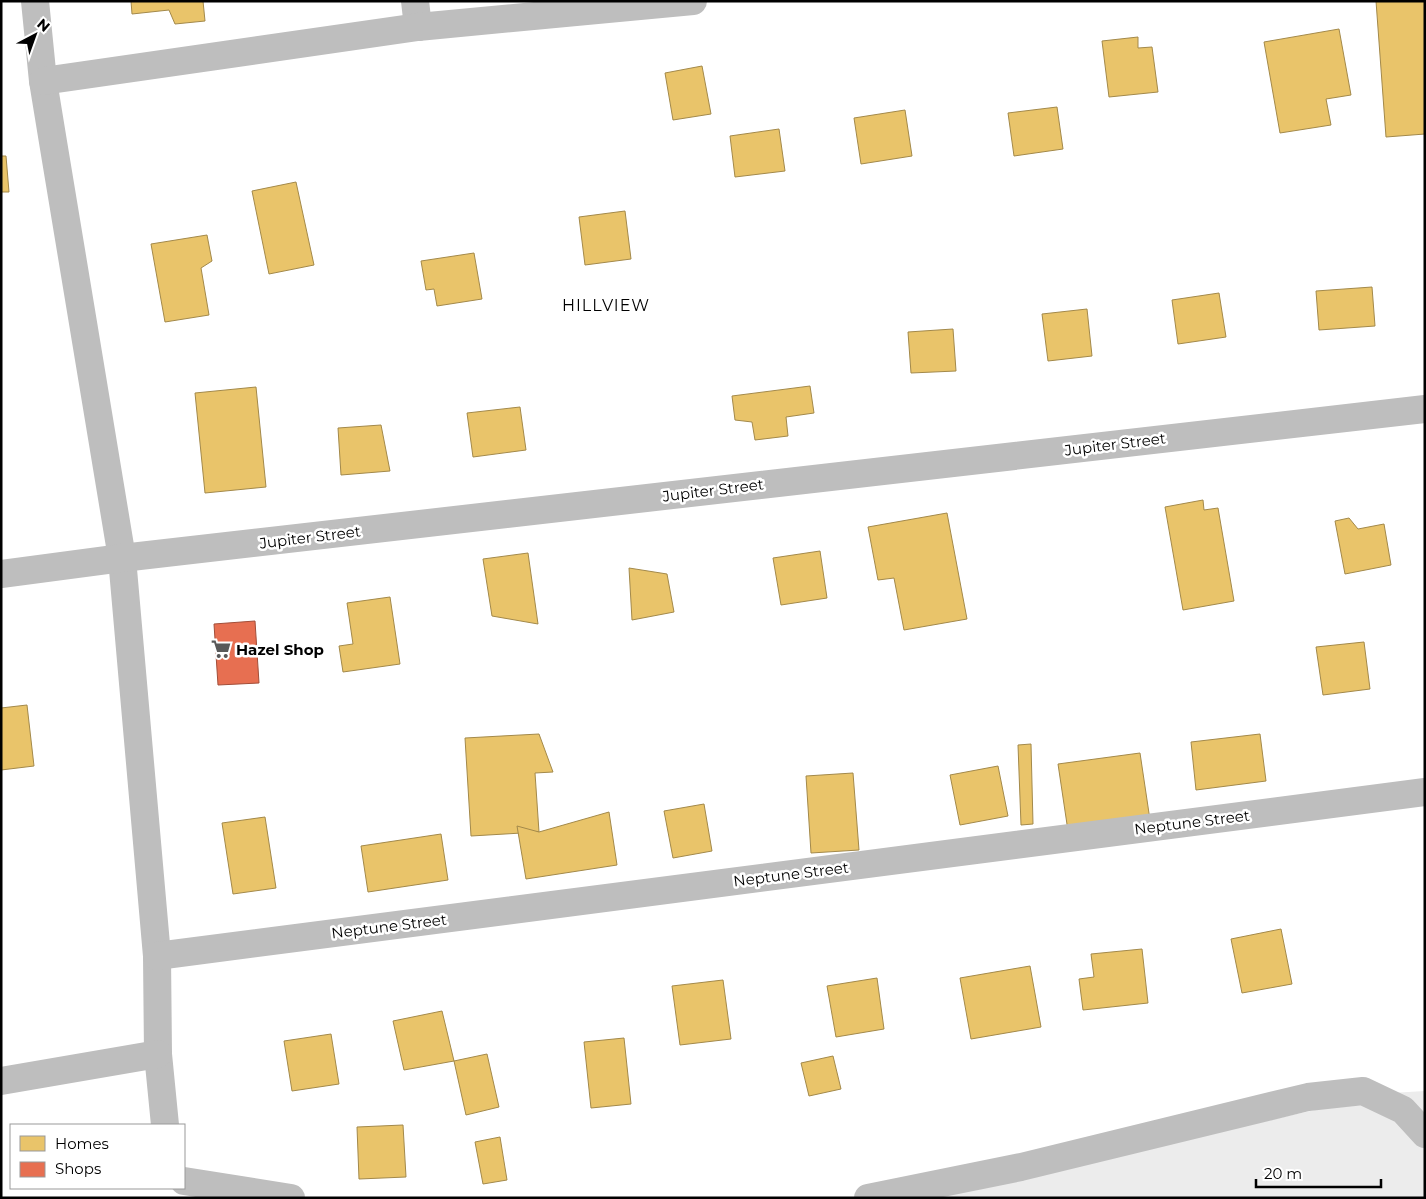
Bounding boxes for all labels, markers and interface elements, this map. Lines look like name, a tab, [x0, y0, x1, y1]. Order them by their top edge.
north arrow	[10, 10, 60, 60]
text: N	[33, 15, 54, 36]
district label: HILLVIEW	[562, 296, 650, 315]
street label: Jupiter Street	[1062, 428, 1167, 460]
street label: Jupiter Street	[660, 474, 765, 506]
street label: Jupiter Street	[257, 521, 362, 553]
supermarket icon: Hazel Shop	[210, 638, 232, 660]
place label: Hazel Shop	[236, 640, 324, 659]
street label: Neptune Street	[1133, 805, 1251, 839]
street label: Neptune Street	[732, 857, 850, 891]
street label: Neptune Street	[330, 909, 448, 943]
legend	[10, 1124, 185, 1189]
text: Homes	[55, 1134, 109, 1153]
scale bar	[1256, 1156, 1381, 1188]
text: Shops	[55, 1159, 101, 1178]
text: 20 m	[1264, 1164, 1302, 1183]

